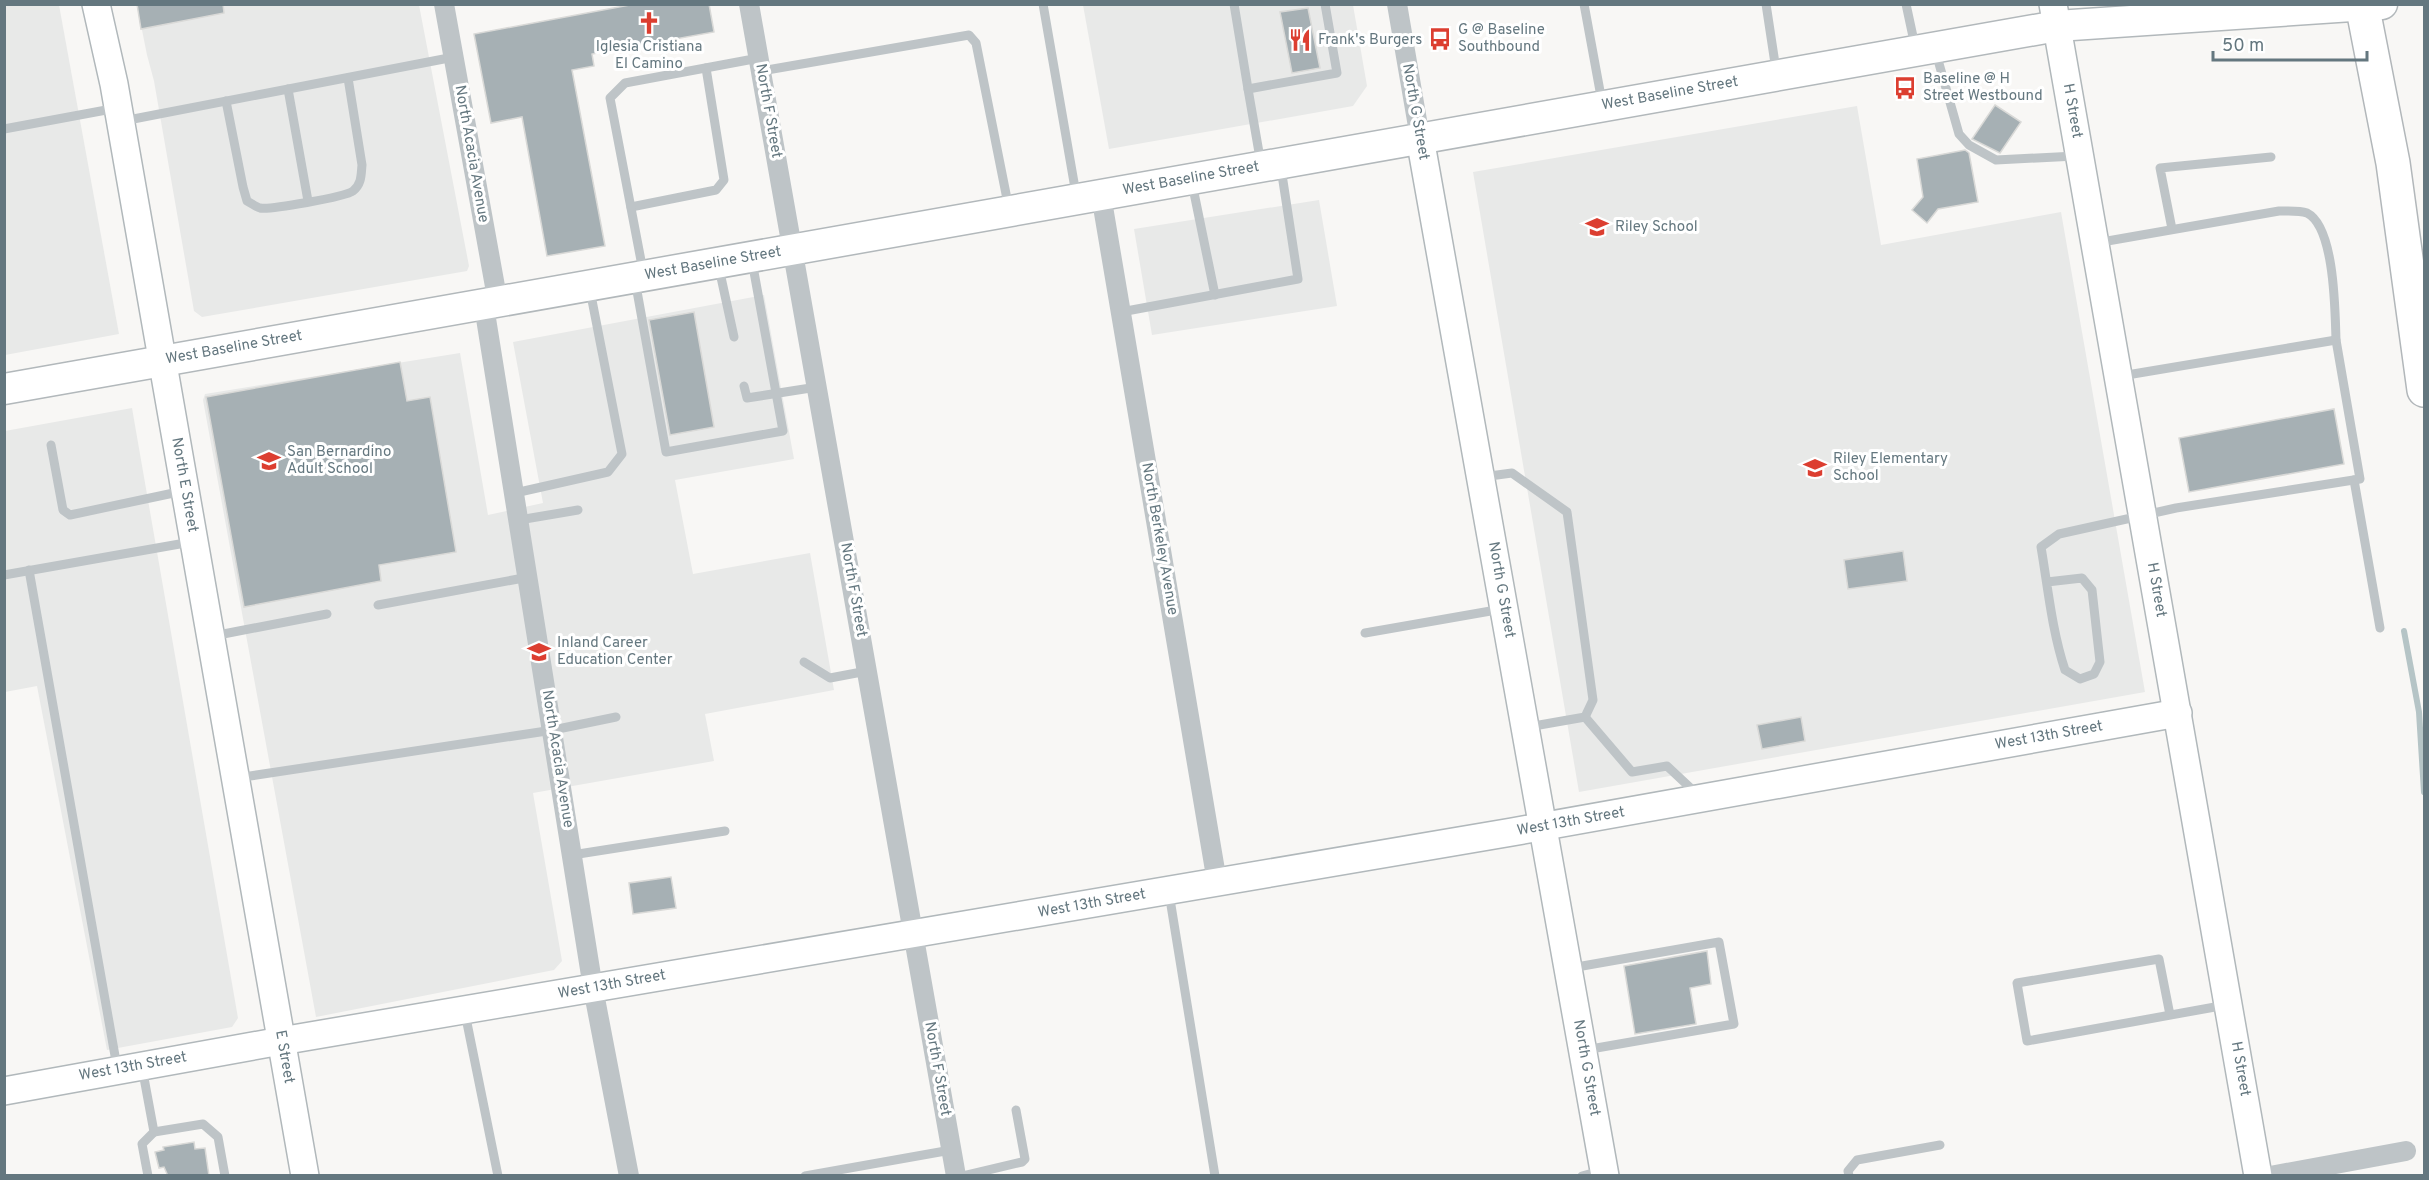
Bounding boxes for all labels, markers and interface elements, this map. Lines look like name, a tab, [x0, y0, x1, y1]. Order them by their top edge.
church icon: Iglesia Cristiana El Camino	[636, 10, 662, 36]
place label: G @ Baseline Southbound	[1458, 21, 1545, 57]
scale bar	[2213, 24, 2368, 62]
bus stop icon: G @ Baseline Southbound	[1427, 26, 1453, 52]
restaurant icon: Frank's Burgers	[1287, 27, 1313, 53]
place label: Frank's Burgers	[1318, 31, 1422, 50]
text: 50 m	[2222, 35, 2264, 58]
place label: Iglesia Cristiana El Camino	[596, 38, 702, 74]
street label: North F Street	[750, 62, 786, 160]
street label: North G Street	[1397, 62, 1433, 162]
place label: Baseline @ H Street Westbound	[1923, 70, 2043, 106]
street label: West Baseline Street	[1600, 73, 1740, 115]
bus stop icon: Baseline @ H Street Westbound	[1892, 75, 1918, 101]
street label: H Street	[2058, 82, 2086, 140]
street label: North Acacia Avenue	[450, 84, 492, 224]
street label: West Baseline Street	[1121, 158, 1261, 200]
school or university icon: Riley School	[1584, 214, 1610, 240]
place label: Riley School	[1615, 218, 1698, 237]
street label: West Baseline Street	[643, 243, 783, 285]
street label: West Baseline Street	[164, 327, 304, 369]
street label: North E Street	[166, 436, 202, 534]
place label: San Bernardino Adult School	[287, 443, 391, 479]
school or university icon: San Bernardino Adult School	[256, 448, 282, 474]
place label: Riley Elementary School	[1833, 450, 1948, 486]
school or university icon: Riley Elementary School	[1802, 455, 1828, 481]
street label: North Berkeley Avenue	[1136, 461, 1182, 617]
street label: North G Street	[1483, 540, 1519, 640]
street label: North F Street	[835, 541, 871, 639]
street label: H Street	[2142, 561, 2170, 619]
place label: Inland Career Education Center	[557, 634, 673, 670]
school or university icon: Inland Career Education Center	[526, 639, 552, 665]
street label: North Acacia Avenue	[537, 689, 577, 829]
street label: West 13th Street	[1994, 717, 2104, 755]
street label: West 13th Street	[1516, 803, 1626, 841]
street label: West 13th Street	[1037, 885, 1147, 923]
street label: West 13th Street	[557, 966, 667, 1004]
street label: North G Street	[1568, 1018, 1604, 1118]
street label: North F Street	[919, 1020, 955, 1118]
street label: E Street	[270, 1029, 298, 1085]
street label: H Street	[2226, 1040, 2254, 1098]
street label: West 13th Street	[78, 1048, 188, 1086]

